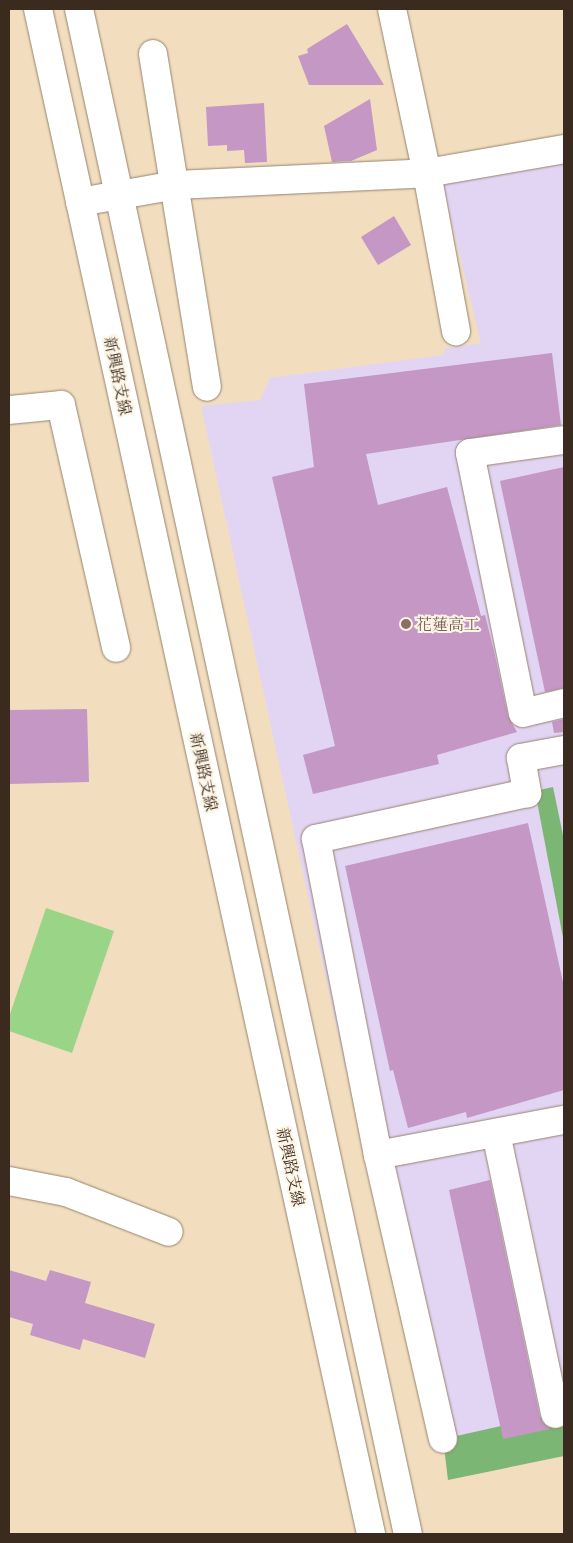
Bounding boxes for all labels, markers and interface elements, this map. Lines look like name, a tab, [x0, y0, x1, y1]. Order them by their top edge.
street label: 新興路支線	[100, 335, 136, 417]
place label: 花蓮高工	[416, 614, 480, 634]
marker: 花蓮高工	[400, 618, 412, 630]
street label: 新興路支線	[186, 731, 222, 813]
street label: 新興路支線	[273, 1126, 309, 1208]

